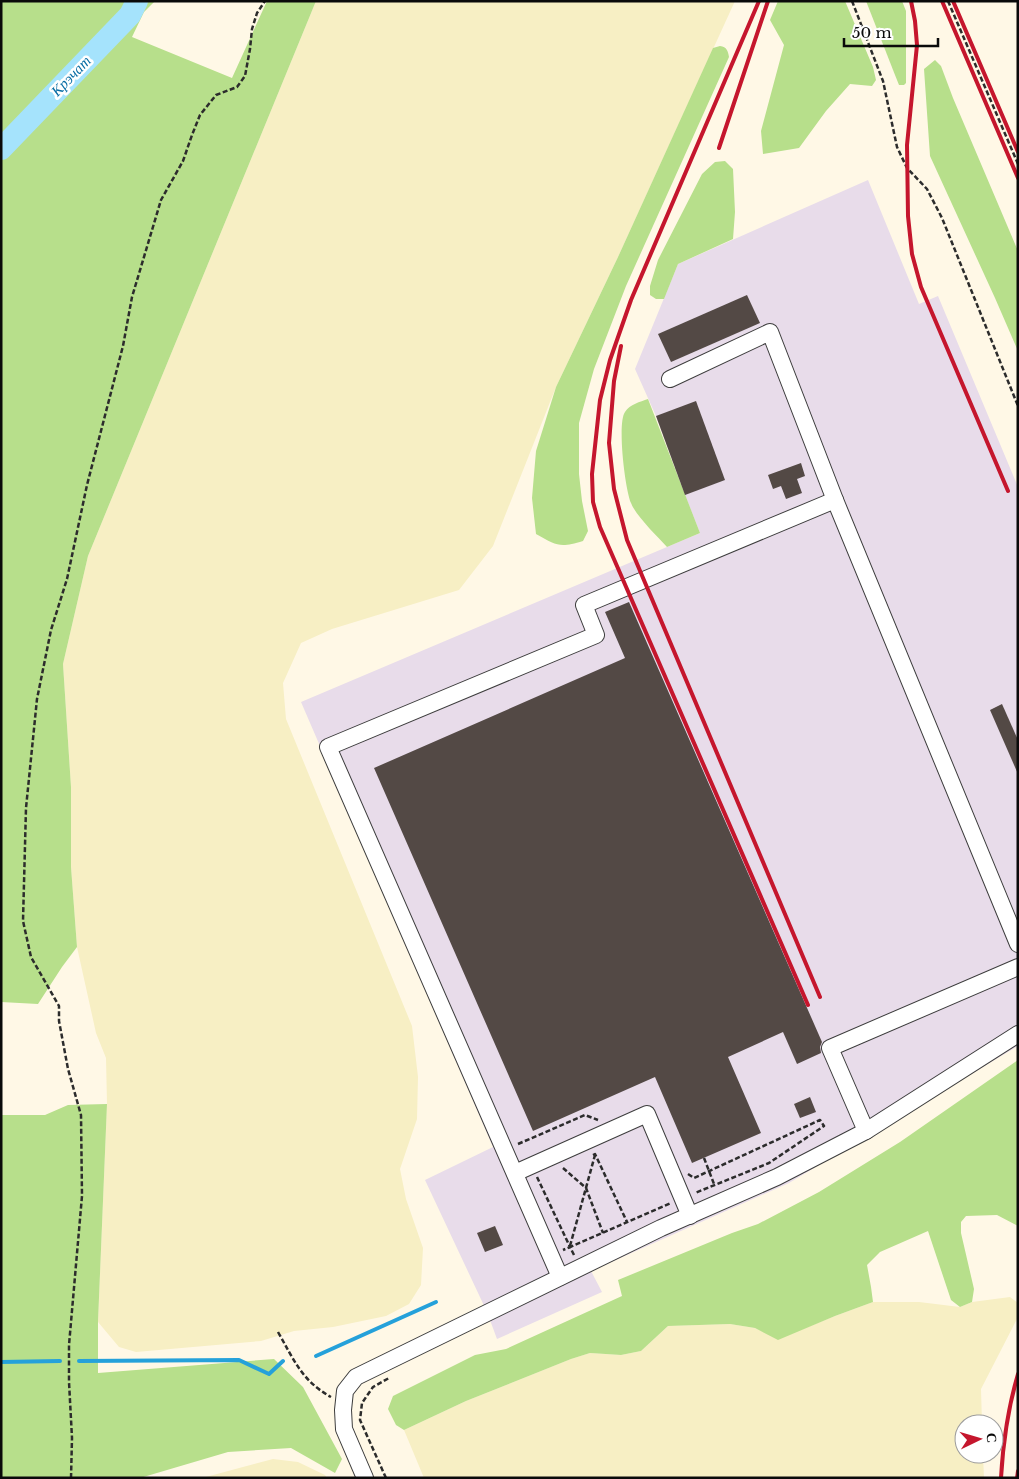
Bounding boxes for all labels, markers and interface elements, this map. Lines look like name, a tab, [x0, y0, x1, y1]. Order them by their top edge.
scale bar	[844, 15, 938, 47]
text: 50 m	[852, 23, 892, 42]
water label: Крэчат	[46, 51, 95, 101]
north arrow	[954, 1414, 1004, 1464]
text: С	[983, 1432, 1001, 1444]

